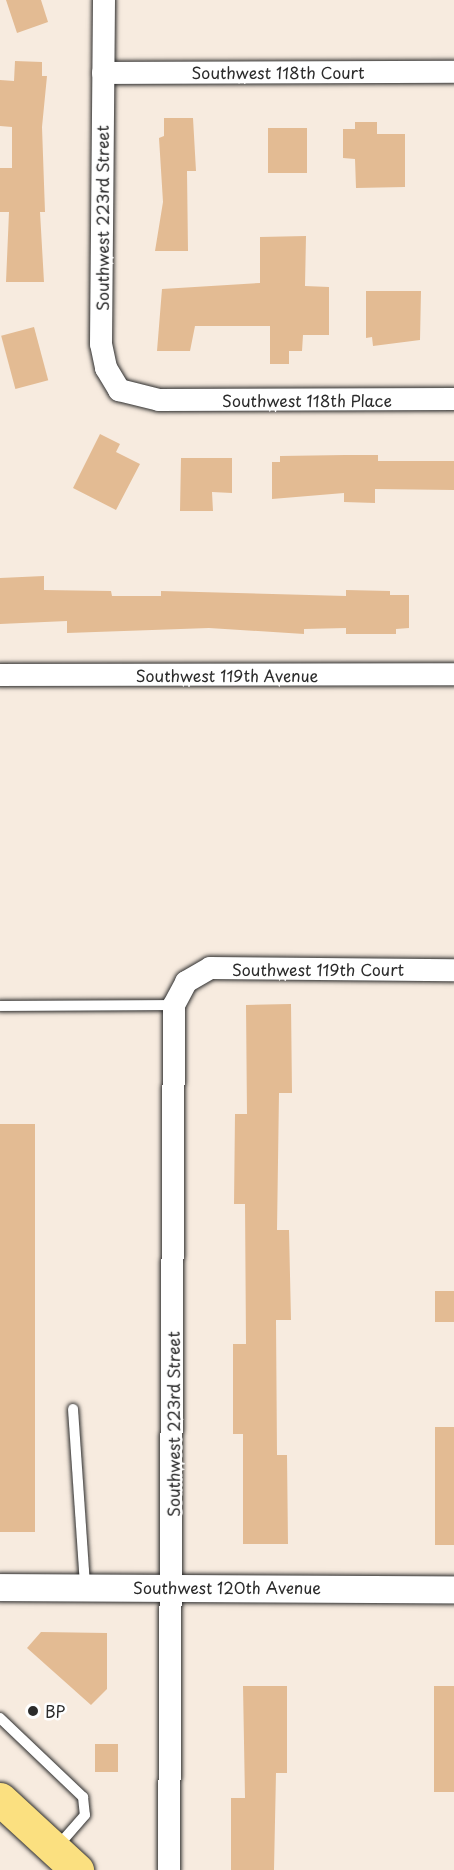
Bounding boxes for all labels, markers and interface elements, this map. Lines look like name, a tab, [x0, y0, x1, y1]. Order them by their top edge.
street label: Southwest 118th Court	[192, 62, 364, 82]
street label: Southwest 223rd Street	[92, 125, 112, 311]
street label: Southwest 118th Place	[222, 390, 392, 410]
street label: Southwest 119th Avenue	[135, 665, 319, 685]
street label: Southwest 119th Court	[232, 959, 404, 979]
street label: Southwest 223rd Street	[163, 1331, 183, 1517]
street label: Southwest 120th Avenue	[133, 1577, 321, 1597]
place label: BP	[45, 1701, 65, 1721]
marker: BP	[26, 1704, 40, 1718]

